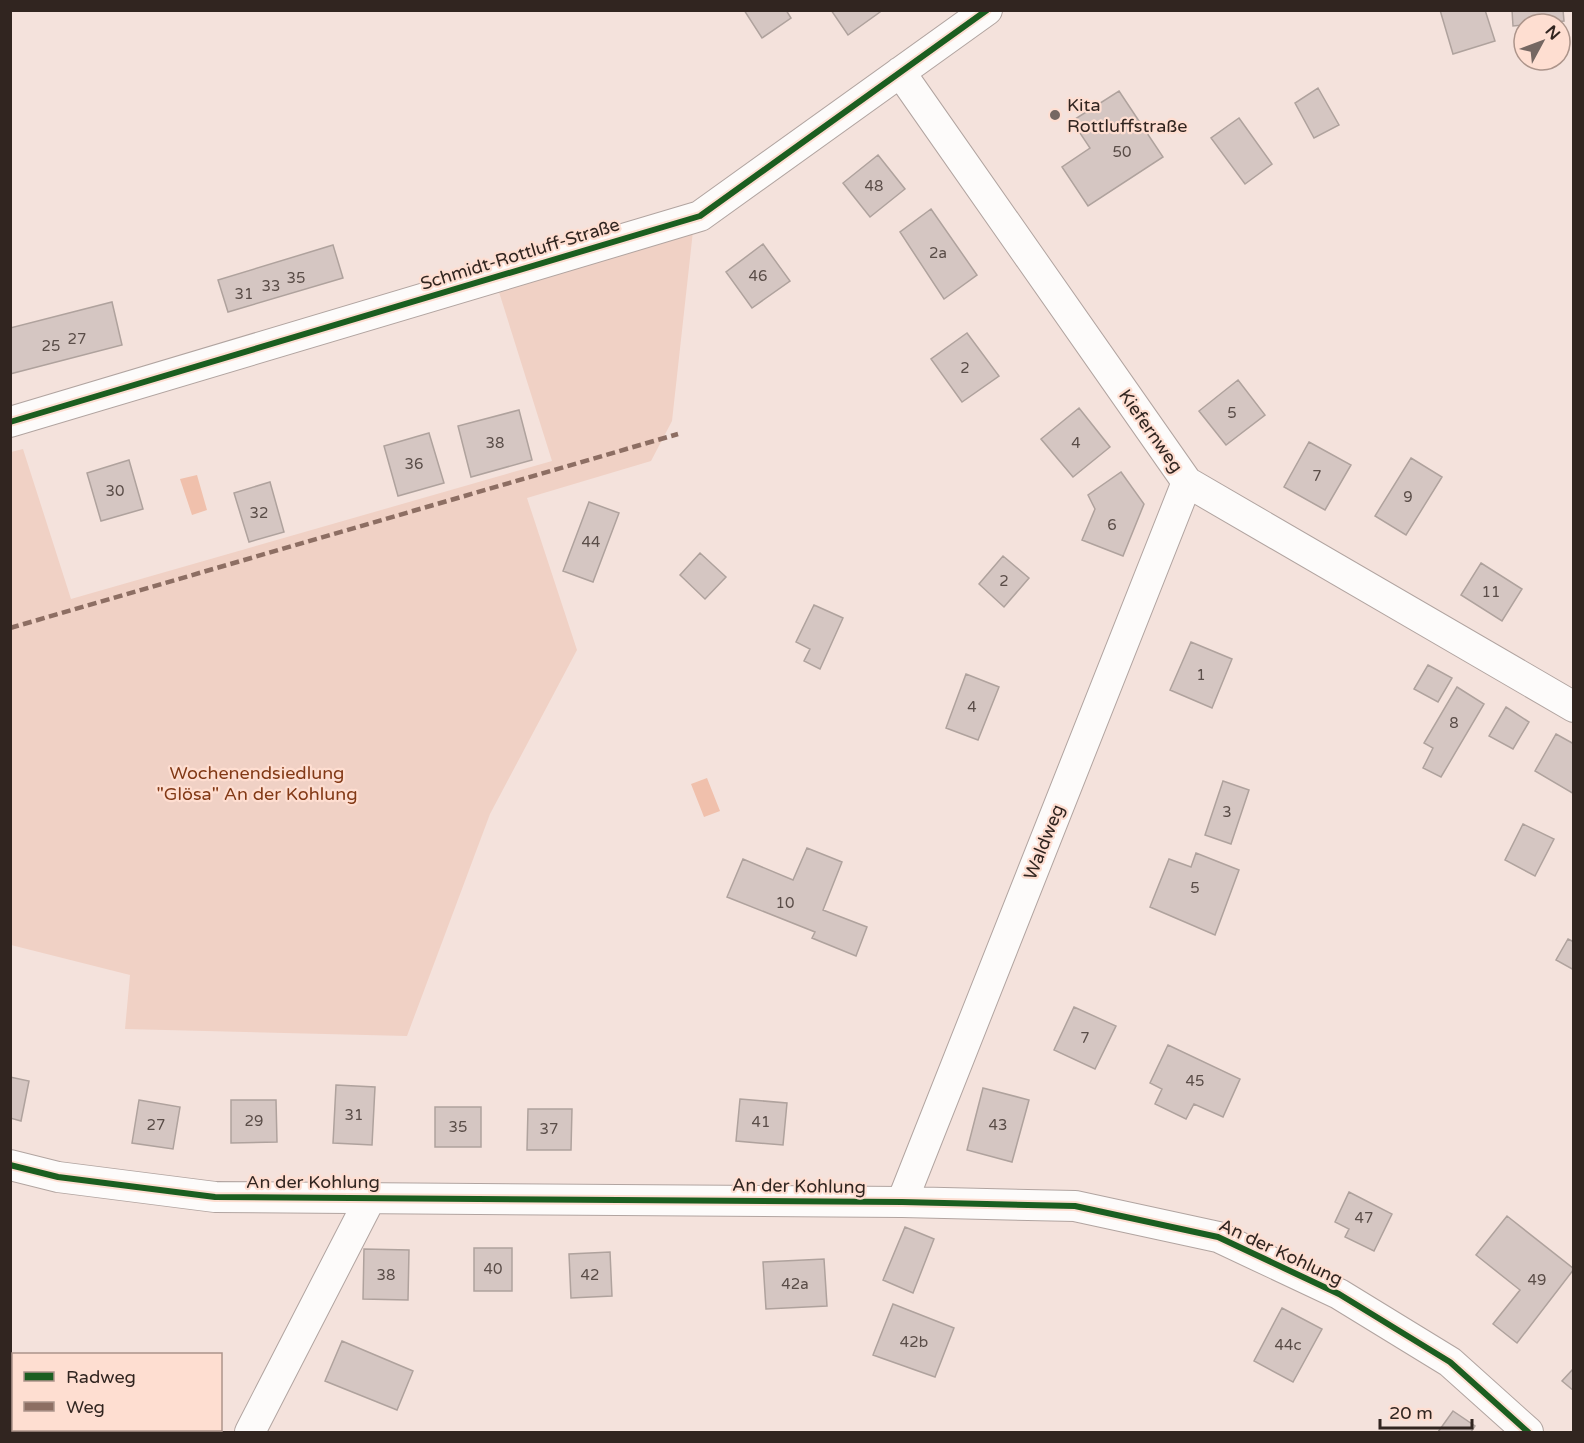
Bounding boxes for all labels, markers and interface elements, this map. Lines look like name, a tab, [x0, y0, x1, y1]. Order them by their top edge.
north arrow	[1512, 12, 1572, 72]
text: N	[1541, 21, 1564, 44]
place label: Kita Rottluffstraße	[1067, 94, 1187, 137]
marker: Kita Rottluffstraße	[1048, 108, 1062, 122]
house number: 50	[1113, 143, 1131, 161]
house number: 48	[865, 177, 883, 195]
street label: Schmidt-Rottluff-Straße	[418, 213, 622, 295]
house number: 2a	[929, 244, 947, 262]
house number: 46	[749, 267, 767, 285]
house number: 35	[287, 269, 305, 287]
house number: 33	[262, 277, 280, 295]
house number: 31	[235, 285, 253, 303]
house number: 27	[68, 330, 86, 348]
house number: 25	[42, 337, 60, 355]
house number: 2	[960, 359, 970, 377]
street label: Kiefernweg	[1114, 385, 1188, 477]
house number: 5	[1227, 404, 1237, 422]
house number: 38	[486, 434, 504, 452]
house number: 4	[1071, 434, 1081, 452]
house number: 36	[405, 455, 423, 473]
house number: 7	[1312, 467, 1322, 485]
house number: 30	[106, 482, 124, 500]
house number: 9	[1403, 488, 1413, 506]
house number: 32	[250, 504, 268, 522]
house number: 6	[1107, 516, 1117, 534]
house number: 44	[582, 533, 600, 551]
house number: 2	[999, 572, 1009, 590]
house number: 11	[1482, 583, 1500, 601]
house number: 1	[1196, 666, 1206, 684]
house number: 4	[967, 698, 977, 716]
house number: 8	[1449, 714, 1459, 732]
park label: Wochenendsiedlung "Glösa" An der Kohlung	[156, 762, 358, 805]
street label: Waldweg	[1019, 801, 1069, 883]
house number: 3	[1222, 803, 1232, 821]
house number: 5	[1190, 879, 1200, 897]
house number: 10	[776, 894, 794, 912]
house number: 7	[1080, 1029, 1090, 1047]
house number: 45	[1186, 1072, 1204, 1090]
house number: 31	[345, 1106, 363, 1124]
house number: 29	[245, 1112, 263, 1130]
house number: 41	[752, 1113, 770, 1131]
house number: 27	[147, 1116, 165, 1134]
house number: 43	[989, 1116, 1007, 1134]
house number: 35	[449, 1118, 467, 1136]
house number: 37	[540, 1120, 558, 1138]
street label: An der Kohlung	[246, 1171, 380, 1193]
street label: An der Kohlung	[732, 1174, 866, 1198]
house number: 47	[1355, 1209, 1373, 1227]
street label: An der Kohlung	[1216, 1214, 1346, 1290]
house number: 40	[484, 1260, 502, 1278]
house number: 38	[377, 1266, 395, 1284]
house number: 42	[581, 1266, 599, 1284]
house number: 49	[1528, 1271, 1546, 1289]
house number: 42a	[781, 1275, 809, 1293]
house number: 42b	[900, 1333, 928, 1351]
house number: 44c	[1275, 1336, 1301, 1354]
legend	[12, 1353, 222, 1431]
text: Radweg	[66, 1366, 136, 1388]
scale bar	[1380, 1392, 1472, 1430]
text: Weg	[66, 1396, 105, 1418]
text: 20 m	[1389, 1402, 1433, 1424]

